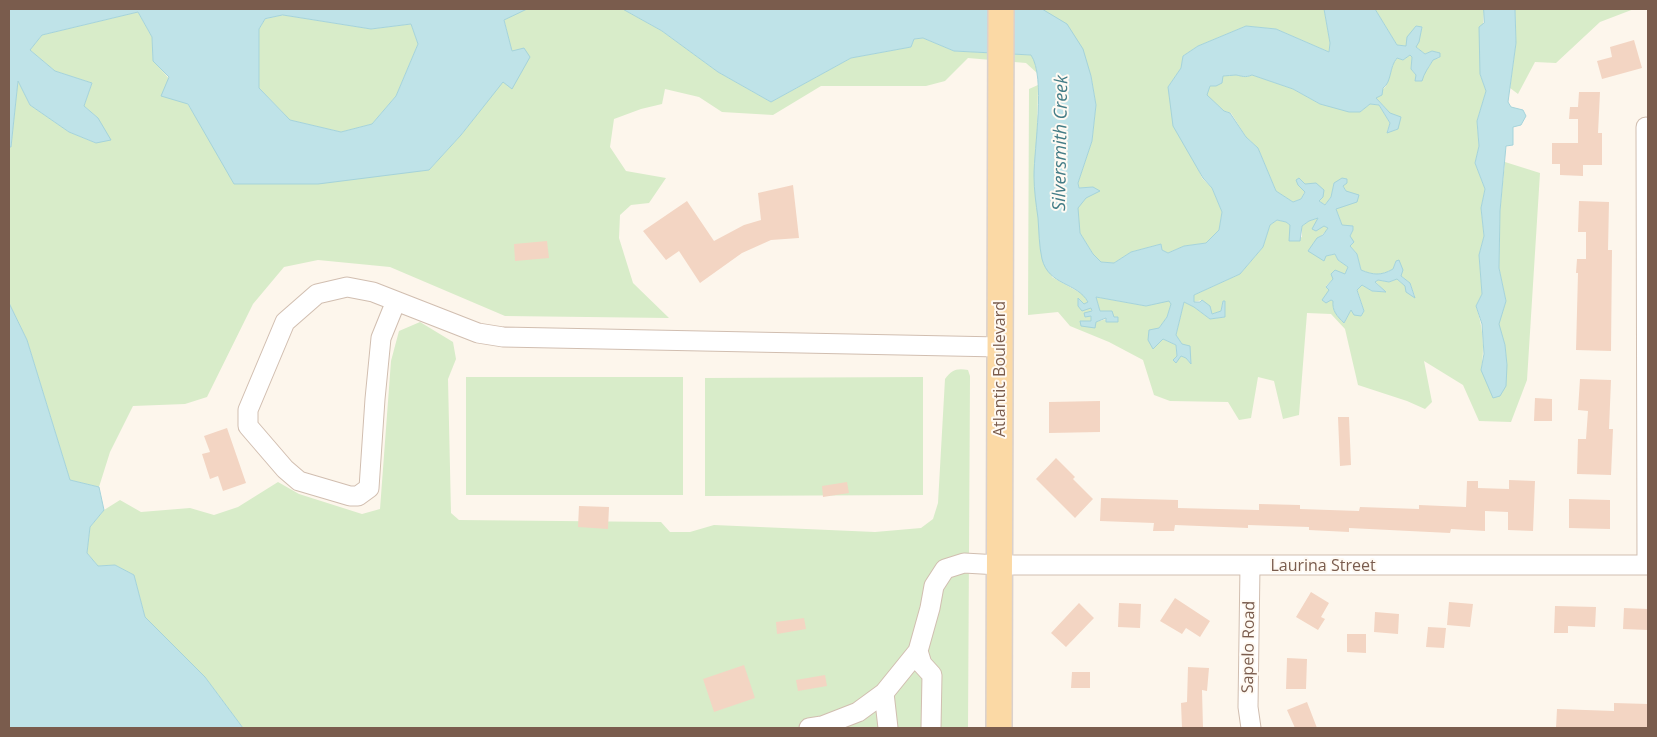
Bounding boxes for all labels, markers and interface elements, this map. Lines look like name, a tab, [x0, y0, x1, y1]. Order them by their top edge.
water label: Silversmith Creek	[1049, 75, 1073, 211]
street label: Atlantic Boulevard	[990, 301, 1010, 437]
street label: Laurina Street	[1270, 556, 1376, 576]
street label: Sapelo Road	[1239, 601, 1259, 693]

